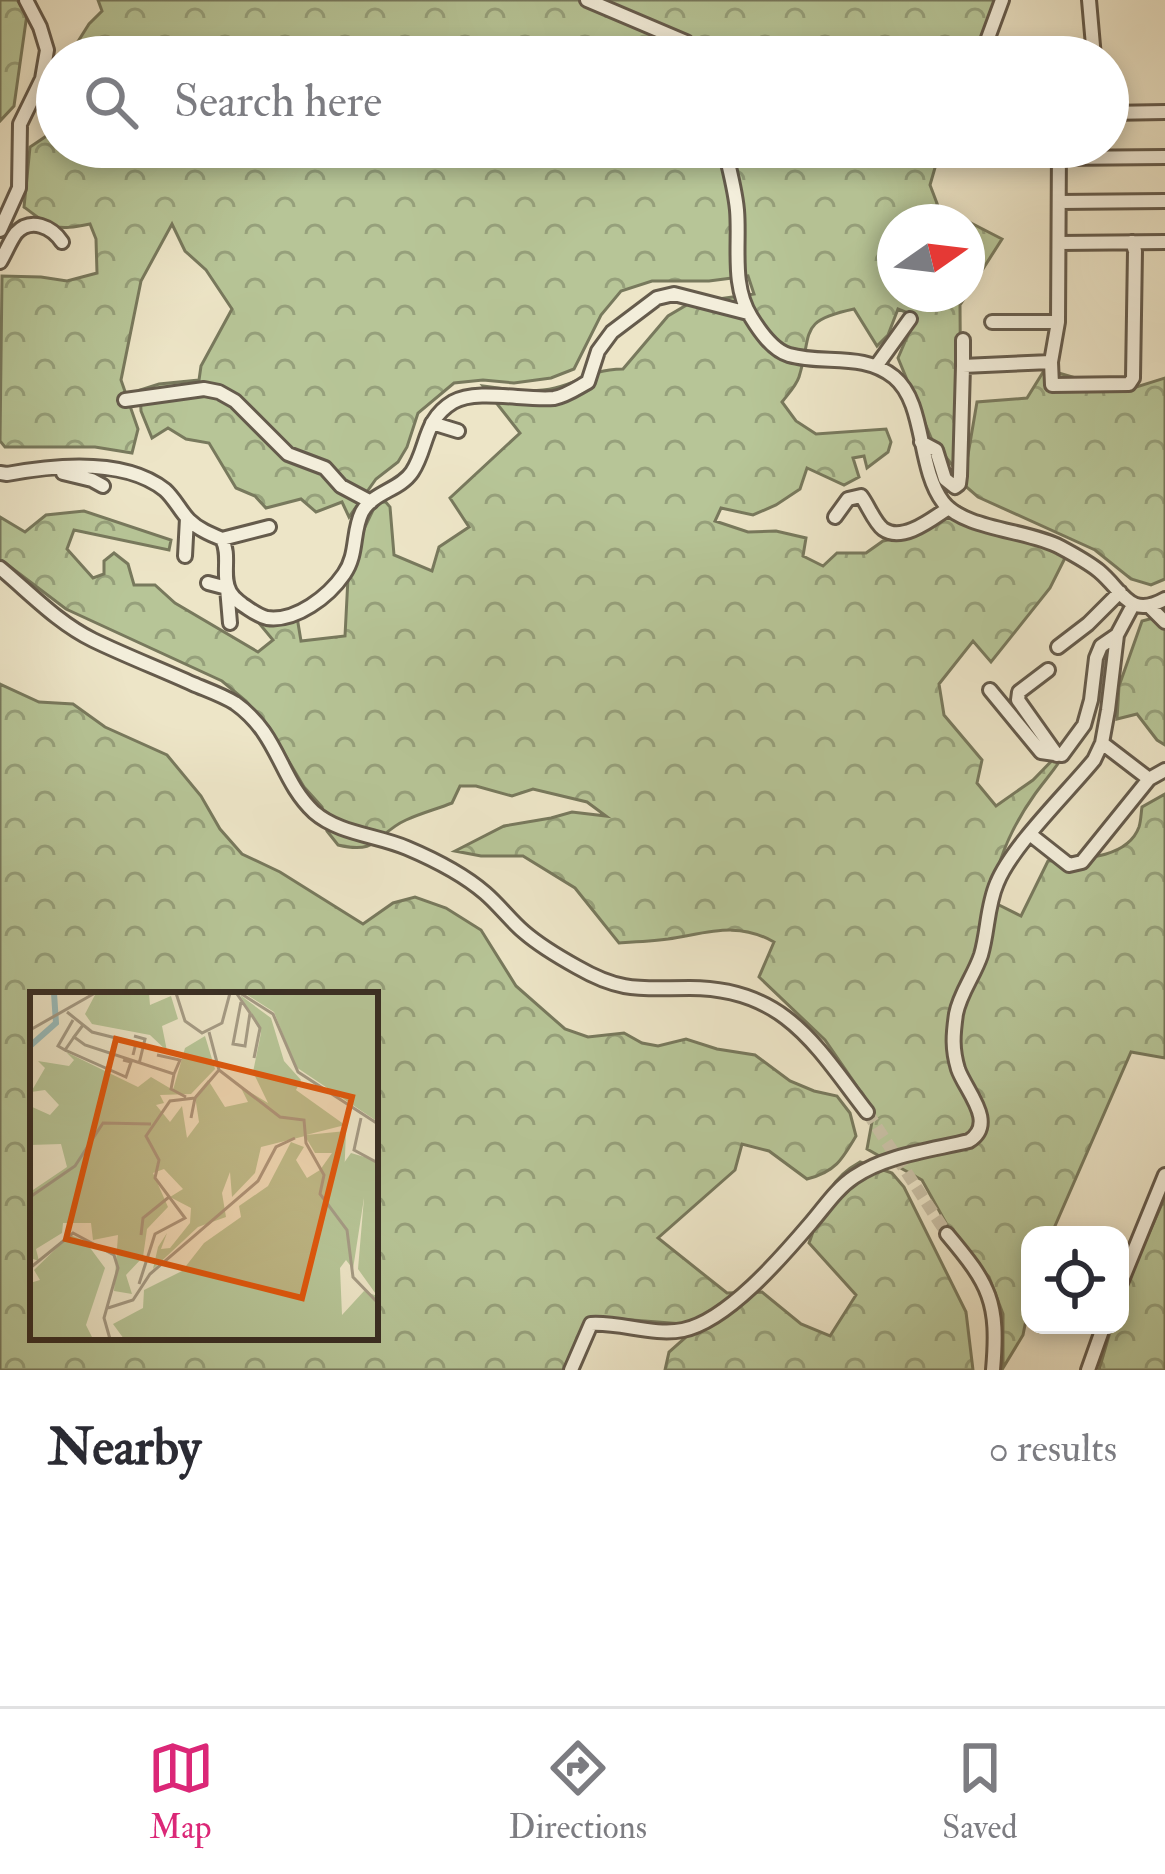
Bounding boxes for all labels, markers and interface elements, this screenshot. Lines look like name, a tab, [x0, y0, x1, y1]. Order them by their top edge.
search box	[36, 36, 1129, 168]
icon: search	[78, 69, 144, 135]
text: Search here	[174, 74, 382, 130]
north arrow	[877, 204, 985, 312]
inset map	[30, 992, 378, 1340]
map controls	[1021, 1226, 1129, 1334]
button: locate	[1021, 1226, 1129, 1334]
text: Nearby	[48, 1416, 201, 1480]
text: 0 results	[989, 1424, 1117, 1473]
tab: Map	[148, 1735, 214, 1848]
tab: Directions	[509, 1735, 647, 1848]
tab: Saved	[942, 1735, 1017, 1848]

